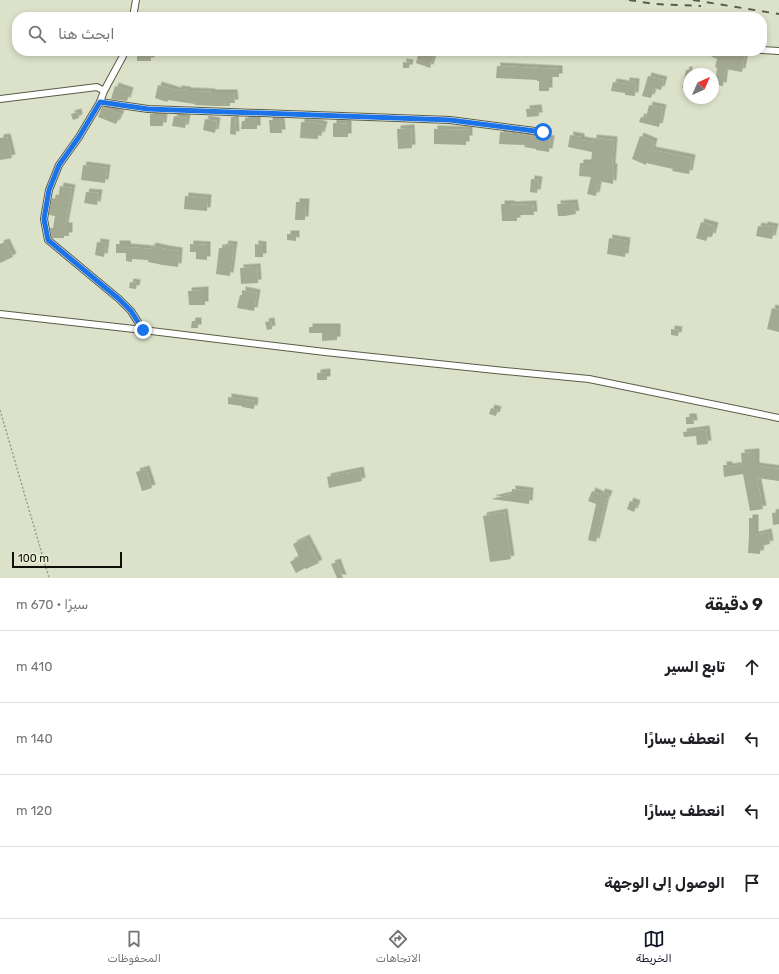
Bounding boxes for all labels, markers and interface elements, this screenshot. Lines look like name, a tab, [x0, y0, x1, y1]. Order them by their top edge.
search box	[12, 12, 767, 56]
icon: search	[26, 23, 48, 45]
text: ابحث هنا	[58, 25, 115, 43]
north arrow	[683, 68, 719, 104]
route start	[534, 123, 552, 141]
route end	[134, 321, 152, 339]
scale bar	[12, 550, 122, 569]
text: 100 m	[18, 552, 49, 565]
text: 9 دقيقة	[705, 594, 763, 614]
text: سيرًا · 670 m	[16, 597, 88, 612]
icon: ahead	[741, 656, 763, 678]
text: تابع السير	[665, 658, 725, 676]
text: 410 m	[16, 659, 52, 674]
icon: left	[741, 728, 763, 750]
text: انعطف يسارًا	[644, 730, 725, 748]
text: 140 m	[16, 731, 53, 746]
icon: left	[741, 800, 763, 822]
text: انعطف يسارًا	[644, 802, 725, 820]
text: 120 m	[16, 803, 52, 818]
icon: arrive	[741, 872, 763, 894]
text: الوصول إلى الوجهة	[604, 874, 725, 892]
tab: المحفوظات	[107, 928, 161, 965]
tab: الاتجاهات	[376, 928, 421, 965]
tab: الخريطة	[636, 928, 672, 965]

